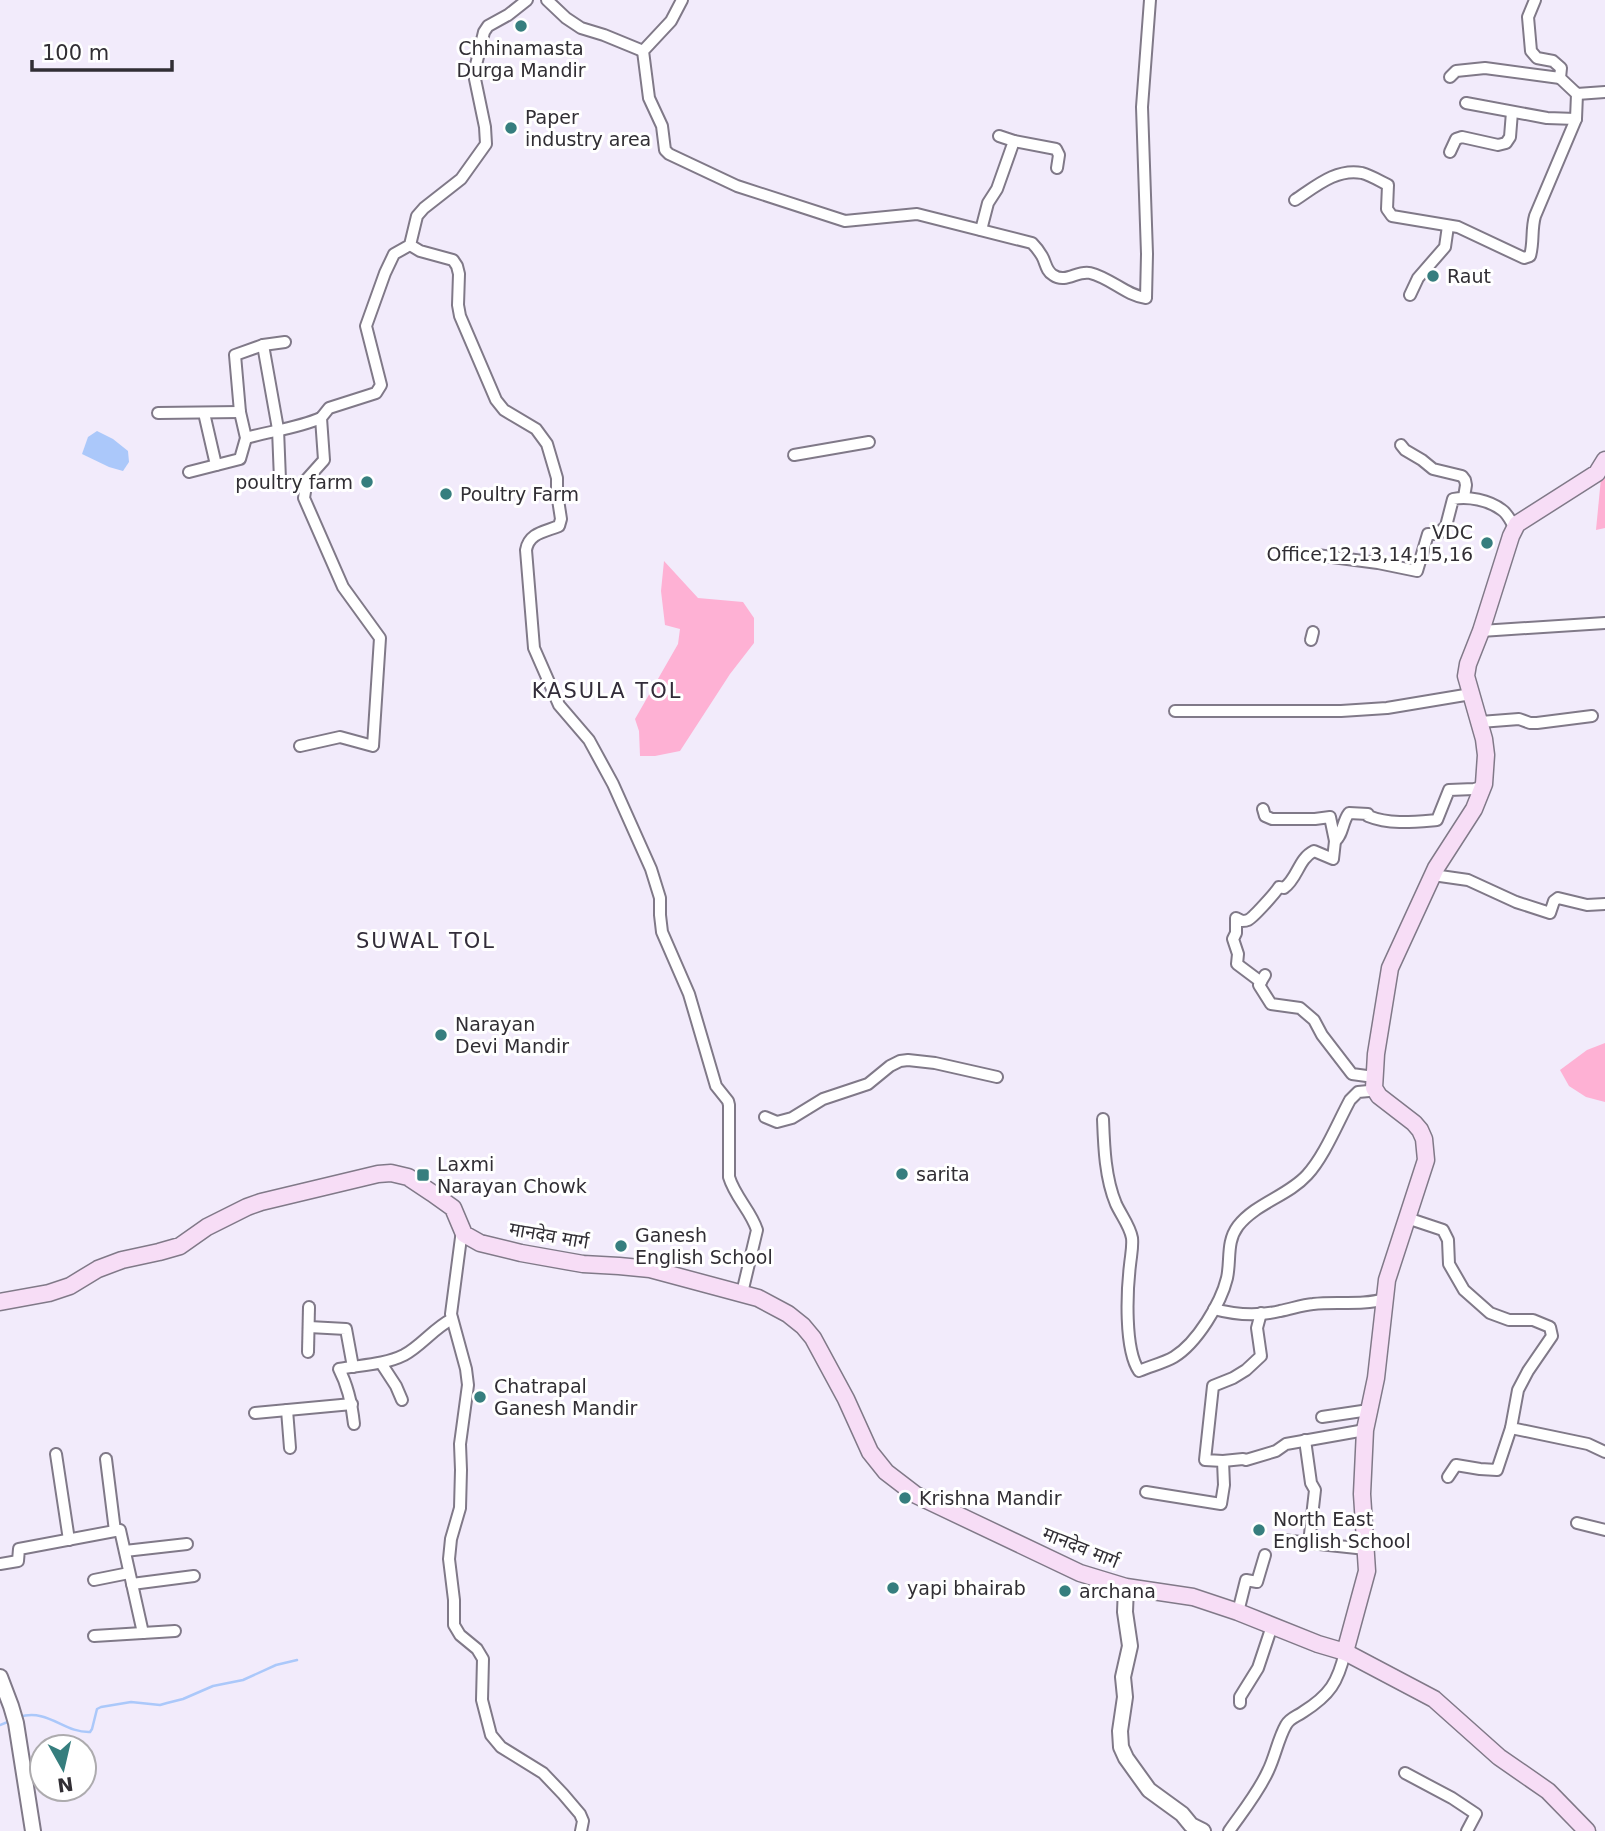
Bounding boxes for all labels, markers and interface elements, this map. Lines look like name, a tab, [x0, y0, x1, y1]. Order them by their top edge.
marker: Chhinamasta Durga Mandir	[513, 18, 529, 34]
scale bar	[32, 28, 172, 72]
place label: Chhinamasta Durga Mandir	[456, 37, 586, 81]
text: 100 m	[42, 41, 109, 65]
place label: Paper industry area	[525, 106, 651, 150]
marker: Paper industry area	[503, 120, 519, 136]
place label: Raut	[1447, 265, 1491, 287]
marker: Raut	[1425, 268, 1441, 284]
place label: poultry farm	[235, 471, 353, 493]
marker: poultry farm	[359, 474, 375, 490]
place label: Poultry Farm	[460, 483, 579, 505]
marker: Poultry Farm	[438, 486, 454, 502]
place label: VDC Office,12,13,14,15,16	[1266, 521, 1473, 565]
marker: VDC Office,12,13,14,15,16	[1479, 535, 1495, 551]
district label: KASULA TOL	[532, 679, 682, 703]
district label: SUWAL TOL	[356, 929, 496, 953]
place label: Narayan Devi Mandir	[455, 1013, 569, 1057]
marker: Narayan Devi Mandir	[433, 1027, 449, 1043]
place label: Laxmi Narayan Chowk	[437, 1153, 587, 1197]
place label: sarita	[916, 1163, 970, 1185]
marker: sarita	[894, 1166, 910, 1182]
marker: Laxmi Narayan Chowk	[415, 1167, 431, 1183]
street label: मानदेव मार्ग	[507, 1217, 592, 1253]
place label: Ganesh English School	[635, 1224, 773, 1268]
marker: Ganesh English School	[613, 1238, 629, 1254]
place label: Chatrapal Ganesh Mandir	[494, 1375, 637, 1419]
marker: Chatrapal Ganesh Mandir	[472, 1389, 488, 1405]
place label: Krishna Mandir	[919, 1487, 1062, 1509]
marker: Krishna Mandir	[897, 1490, 913, 1506]
place label: North East English School	[1273, 1508, 1411, 1552]
street label: मानदेव मार्ग	[1040, 1522, 1123, 1573]
marker: North East English School	[1251, 1522, 1267, 1538]
place label: yapi bhairab	[907, 1577, 1026, 1599]
marker: yapi bhairab	[885, 1580, 901, 1596]
place label: archana	[1079, 1580, 1156, 1602]
marker: archana	[1057, 1583, 1073, 1599]
north arrow	[28, 1733, 98, 1803]
text: N	[56, 1773, 75, 1797]

